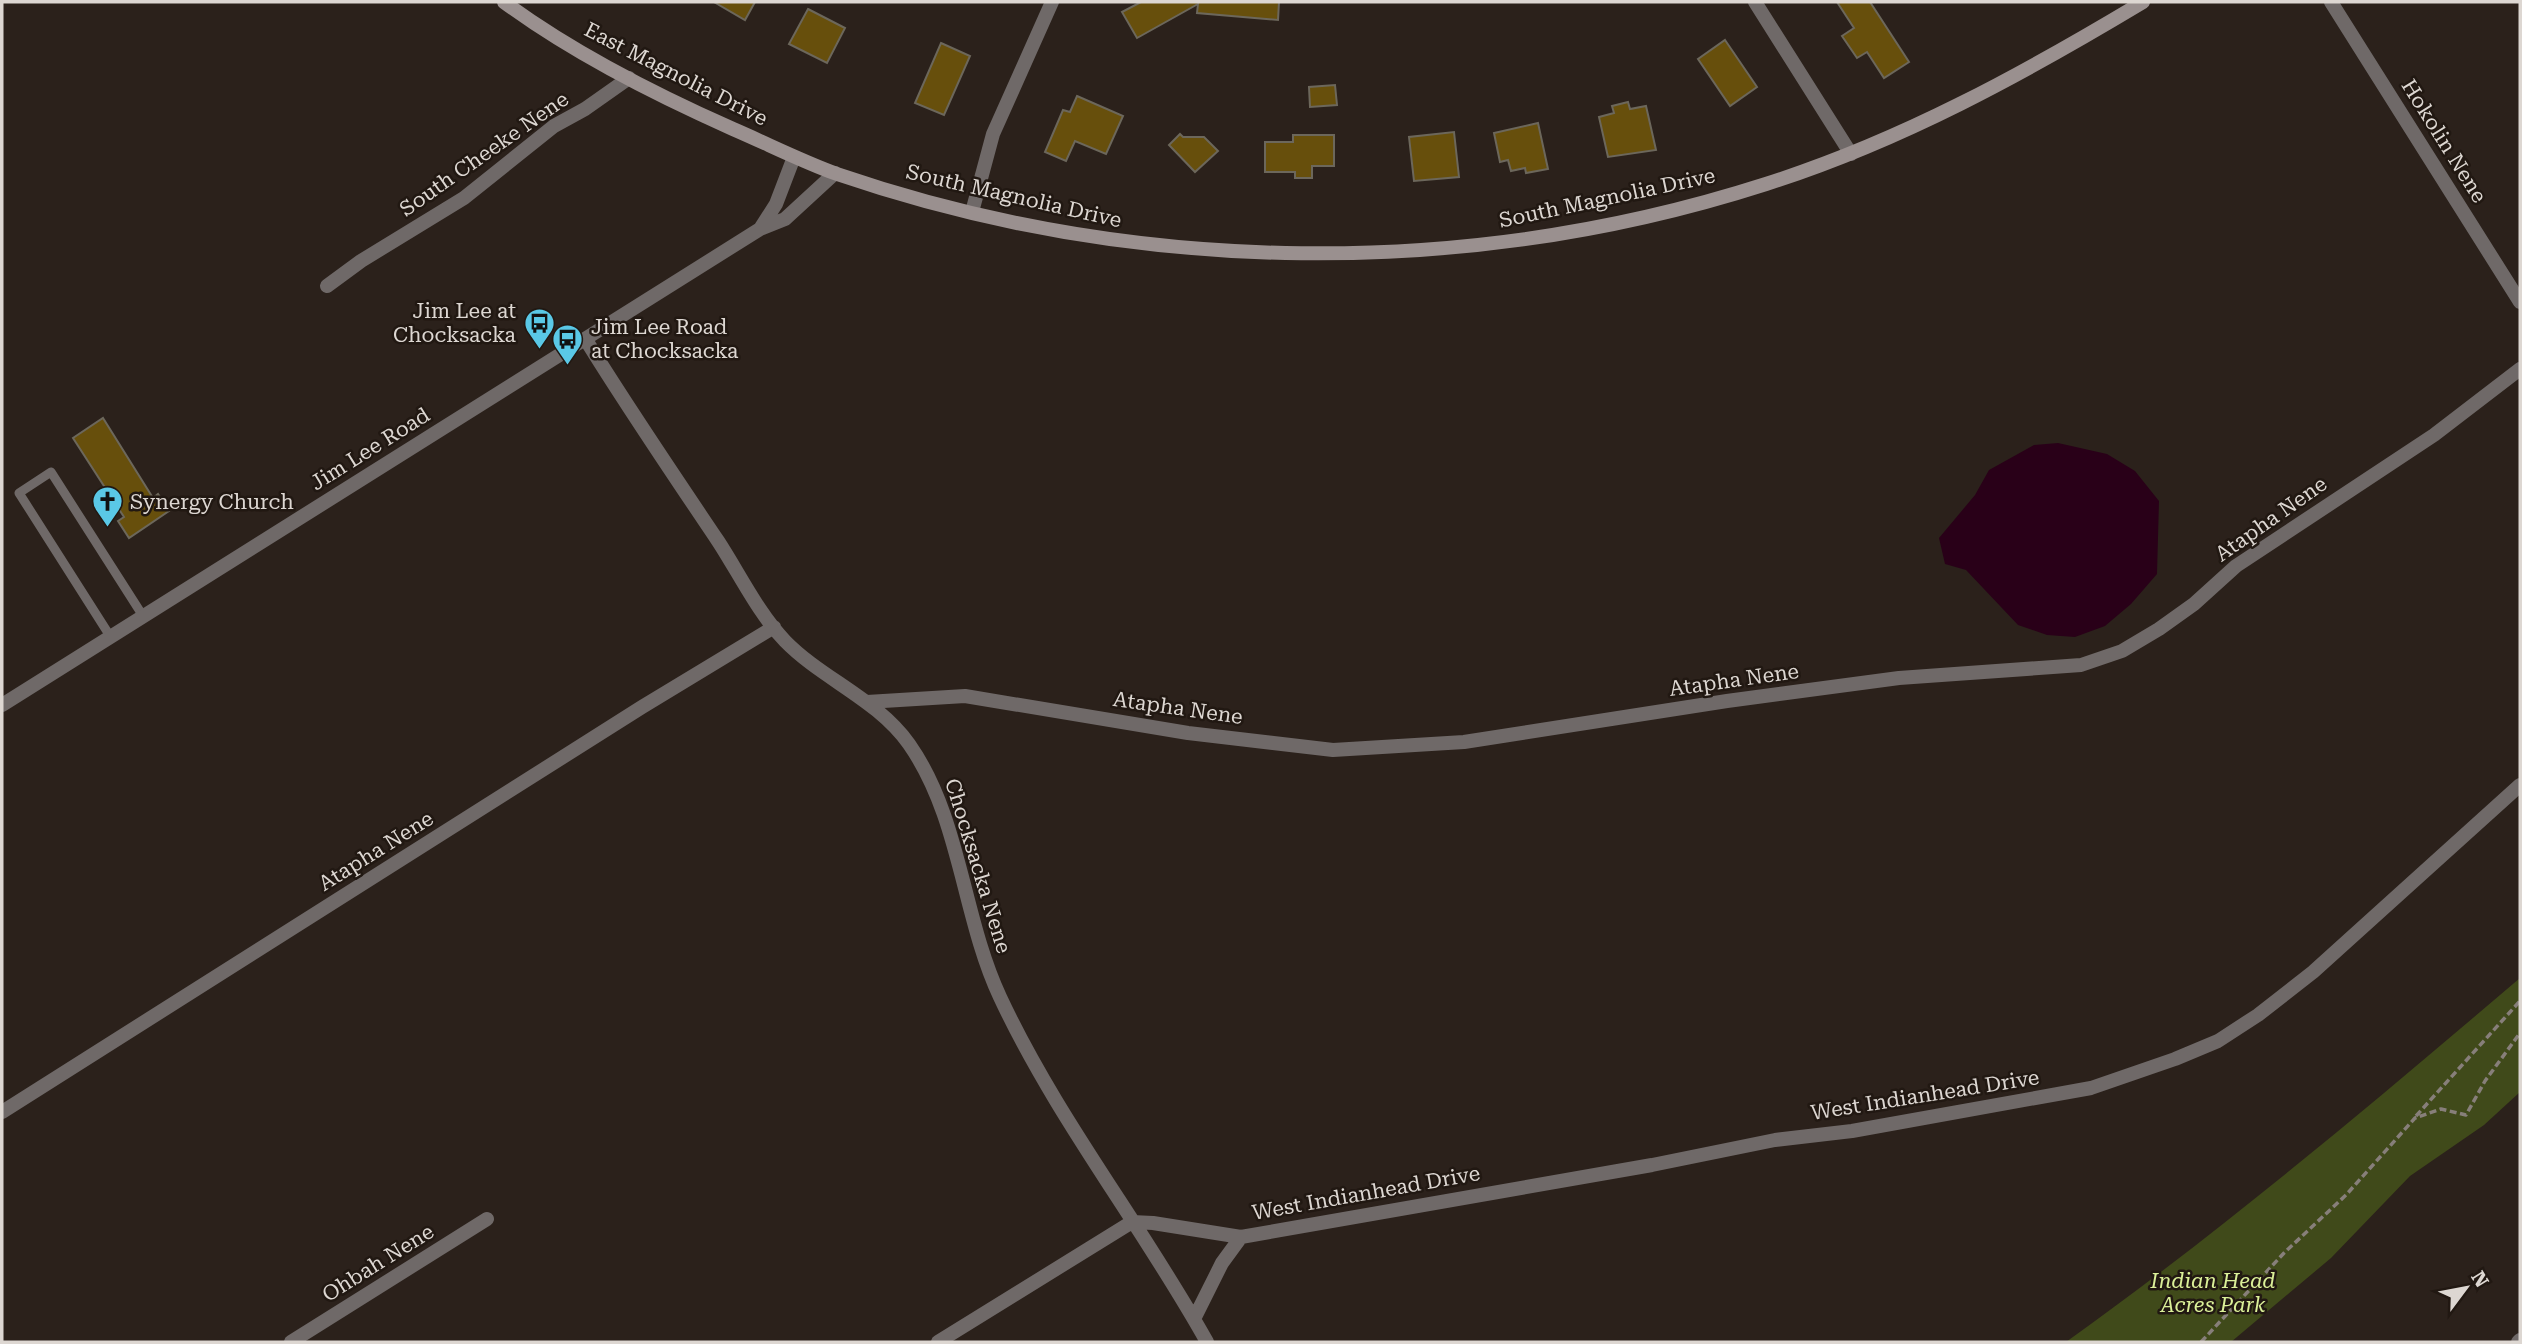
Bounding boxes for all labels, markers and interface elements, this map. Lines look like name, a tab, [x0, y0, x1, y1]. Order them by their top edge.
street label: East Magnolia Drive	[580, 17, 772, 131]
street label: Hokolin Nene	[2396, 75, 2492, 207]
street label: South Cheeke Nene	[395, 87, 573, 221]
street label: South Magnolia Drive	[904, 160, 1124, 232]
street label: South Magnolia Drive	[1497, 163, 1717, 233]
place label: Jim Lee at Chocksacka	[393, 299, 517, 347]
bus stop icon: Jim Lee at Chocksacka	[522, 306, 556, 350]
place label: Jim Lee Road at Chocksacka	[591, 315, 739, 363]
bus stop icon: Jim Lee Road at Chocksacka	[551, 322, 585, 366]
street label: Jim Lee Road	[306, 402, 435, 495]
street label: Atapha Nene	[2211, 472, 2331, 566]
church icon: Synergy Church	[90, 485, 124, 529]
place label: Synergy Church	[130, 490, 294, 514]
street label: Atapha Nene	[1668, 659, 1800, 701]
street label: Atapha Nene	[1112, 687, 1244, 729]
street label: Chocksacka Nene	[940, 776, 1016, 956]
street label: Atapha Nene	[314, 806, 438, 896]
street label: West Indianhead Drive	[1809, 1065, 2041, 1125]
street label: West Indianhead Drive	[1250, 1161, 1482, 1225]
street label: Ohbah Nene	[318, 1219, 438, 1307]
north arrow	[2431, 1253, 2501, 1323]
text: N	[2466, 1267, 2494, 1292]
park label: Indian Head Acres Park	[2150, 1269, 2275, 1317]

